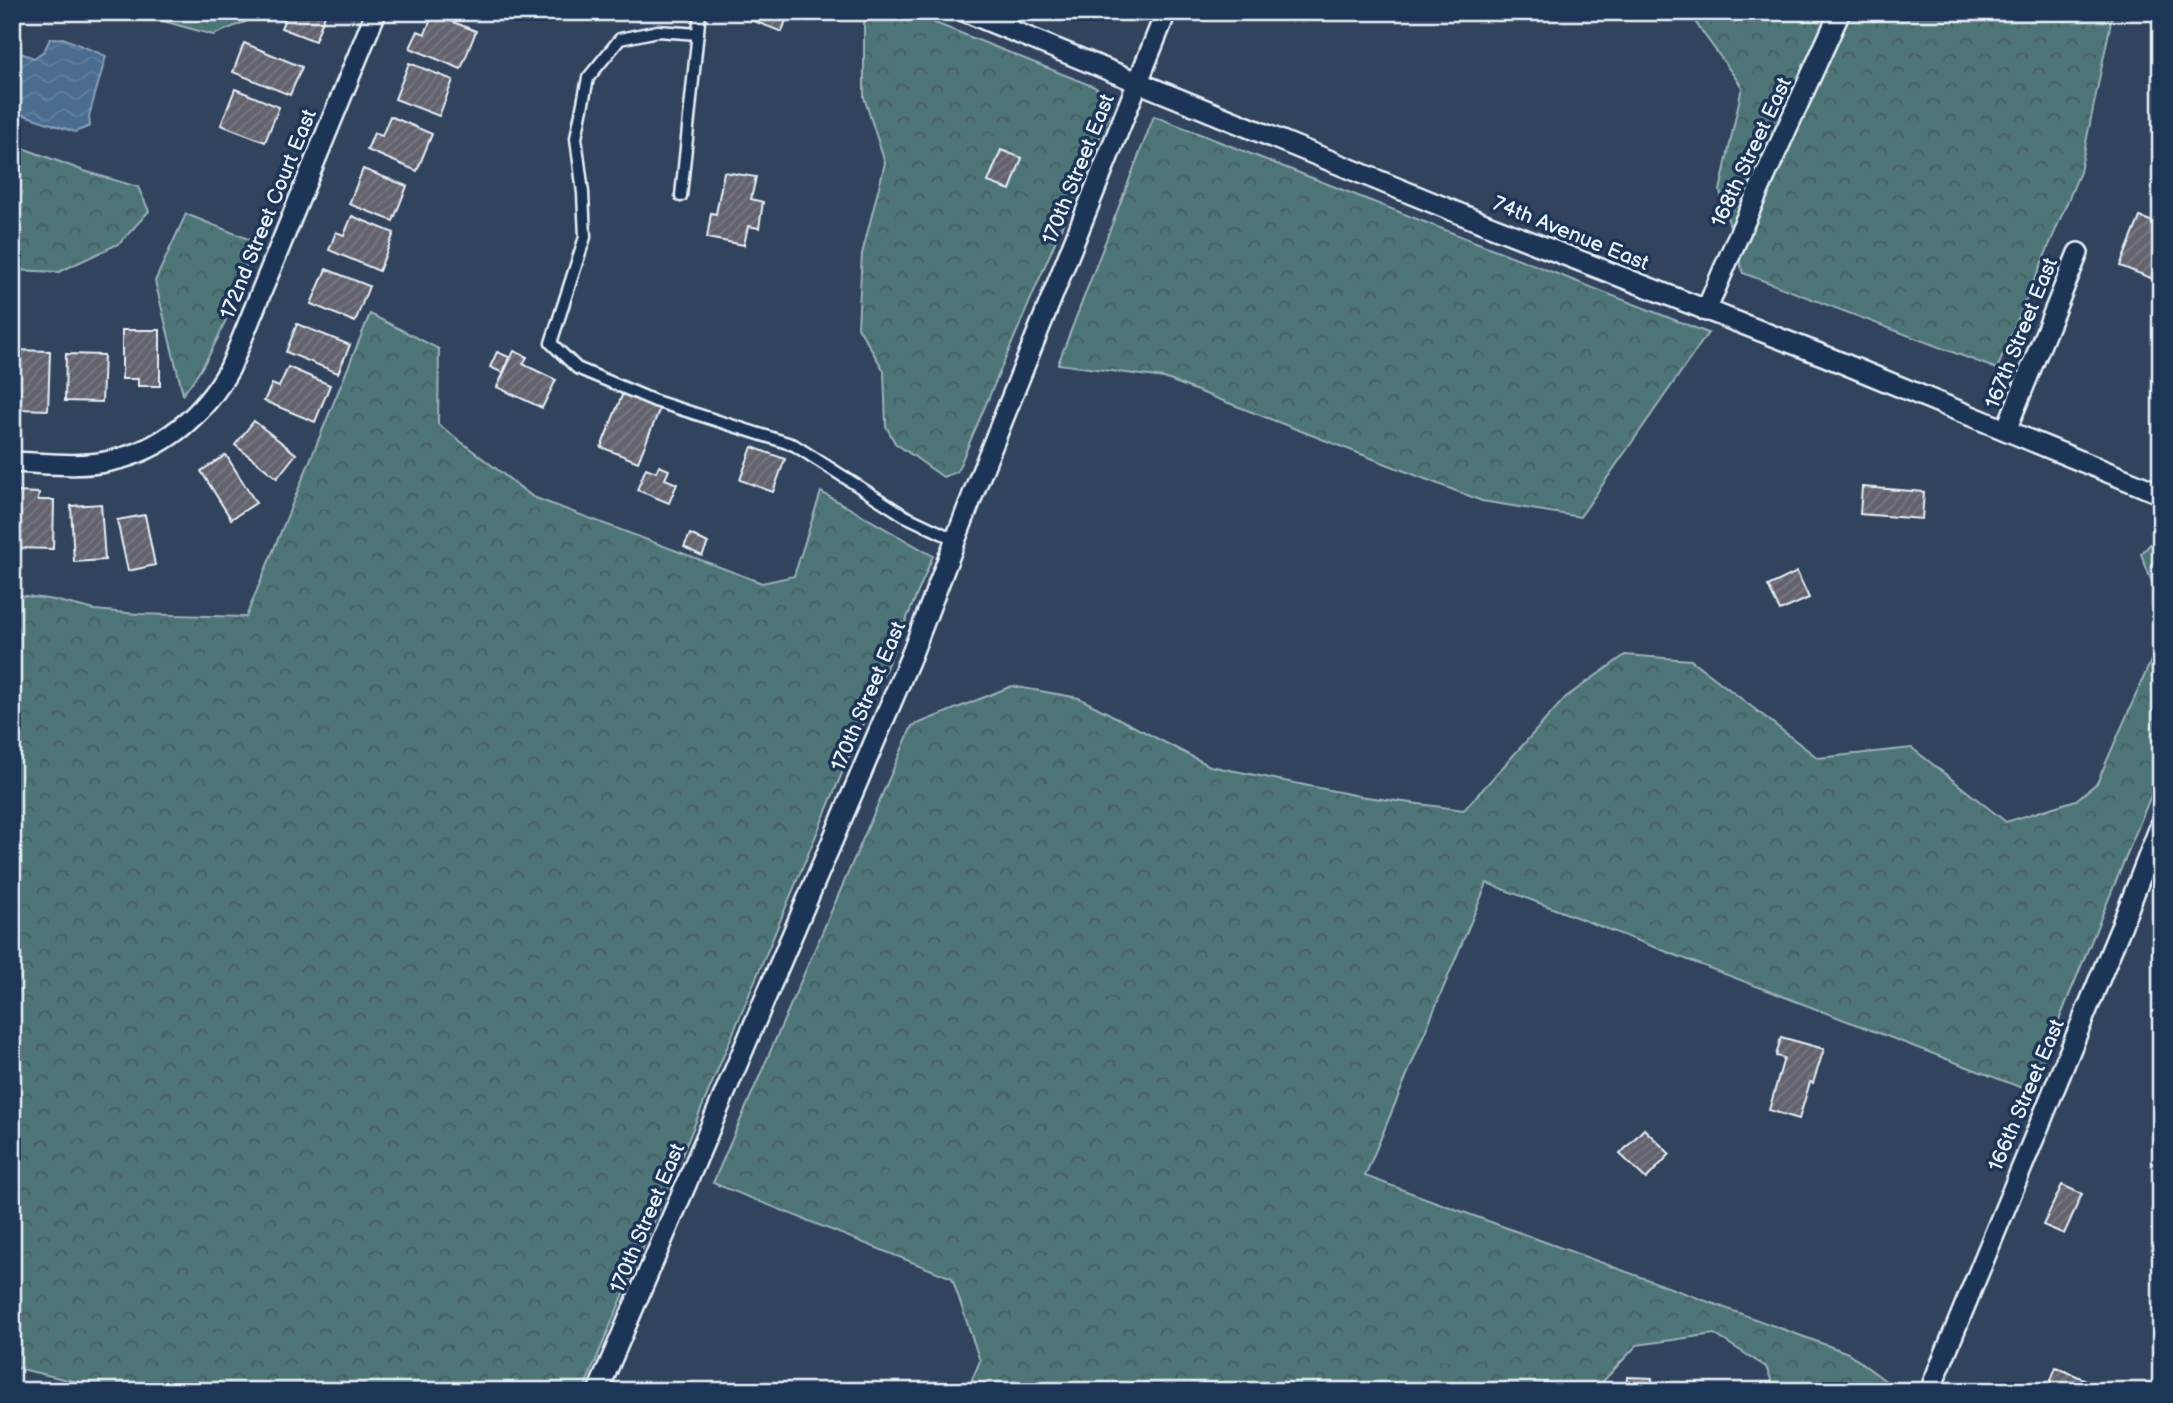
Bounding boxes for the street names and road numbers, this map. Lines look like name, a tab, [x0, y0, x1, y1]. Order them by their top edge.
street label: 168th Street East	[1706, 73, 1797, 231]
street label: 170th Street East	[1037, 90, 1120, 248]
street label: 172nd Street Court East	[215, 105, 322, 323]
street label: 74th Avenue East	[1489, 191, 1653, 276]
street label: 167th Street East	[1980, 254, 2063, 412]
street label: 170th Street East	[826, 617, 911, 775]
street label: 166th Street East	[1983, 1015, 2070, 1175]
street label: 170th Street East	[605, 1139, 690, 1297]

